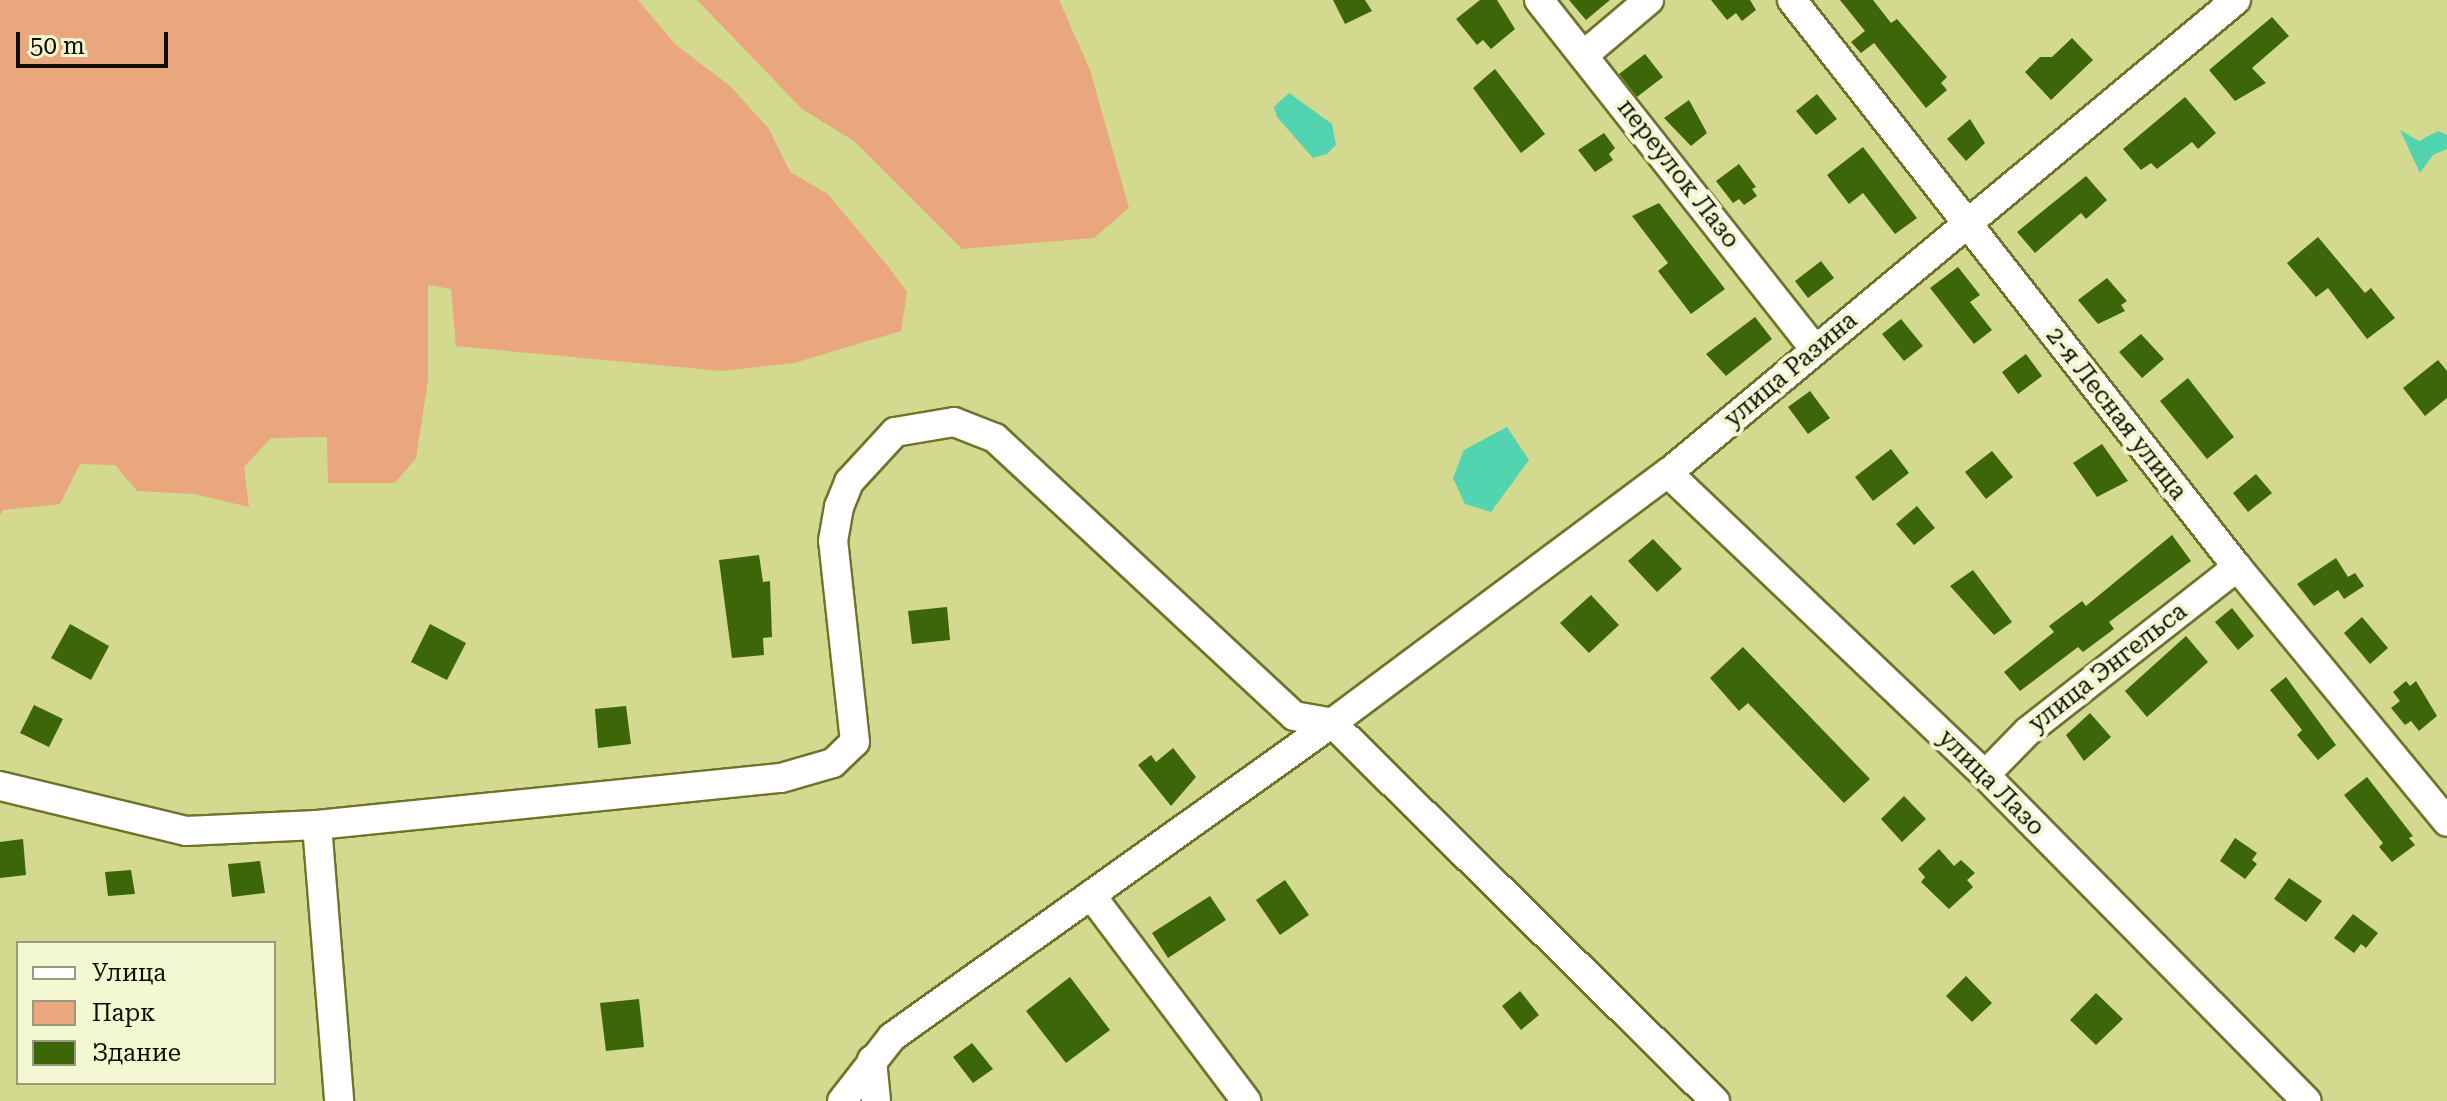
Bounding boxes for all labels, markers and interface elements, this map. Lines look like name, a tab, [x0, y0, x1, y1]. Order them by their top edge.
scale bar	[20, 16, 172, 66]
text: 50 m	[30, 32, 85, 60]
street label: переулок Лазо	[1611, 94, 1745, 254]
street label: улица Разина	[1719, 306, 1863, 434]
street label: 2-я Лесная улица	[2040, 322, 2192, 506]
street label: улица Энгельса	[2023, 597, 2193, 739]
street label: улица Лазо	[1932, 724, 2050, 842]
legend	[16, 941, 276, 1085]
text: Улица	[92, 959, 166, 987]
text: Парк	[92, 999, 155, 1027]
text: Здание	[92, 1039, 181, 1067]

